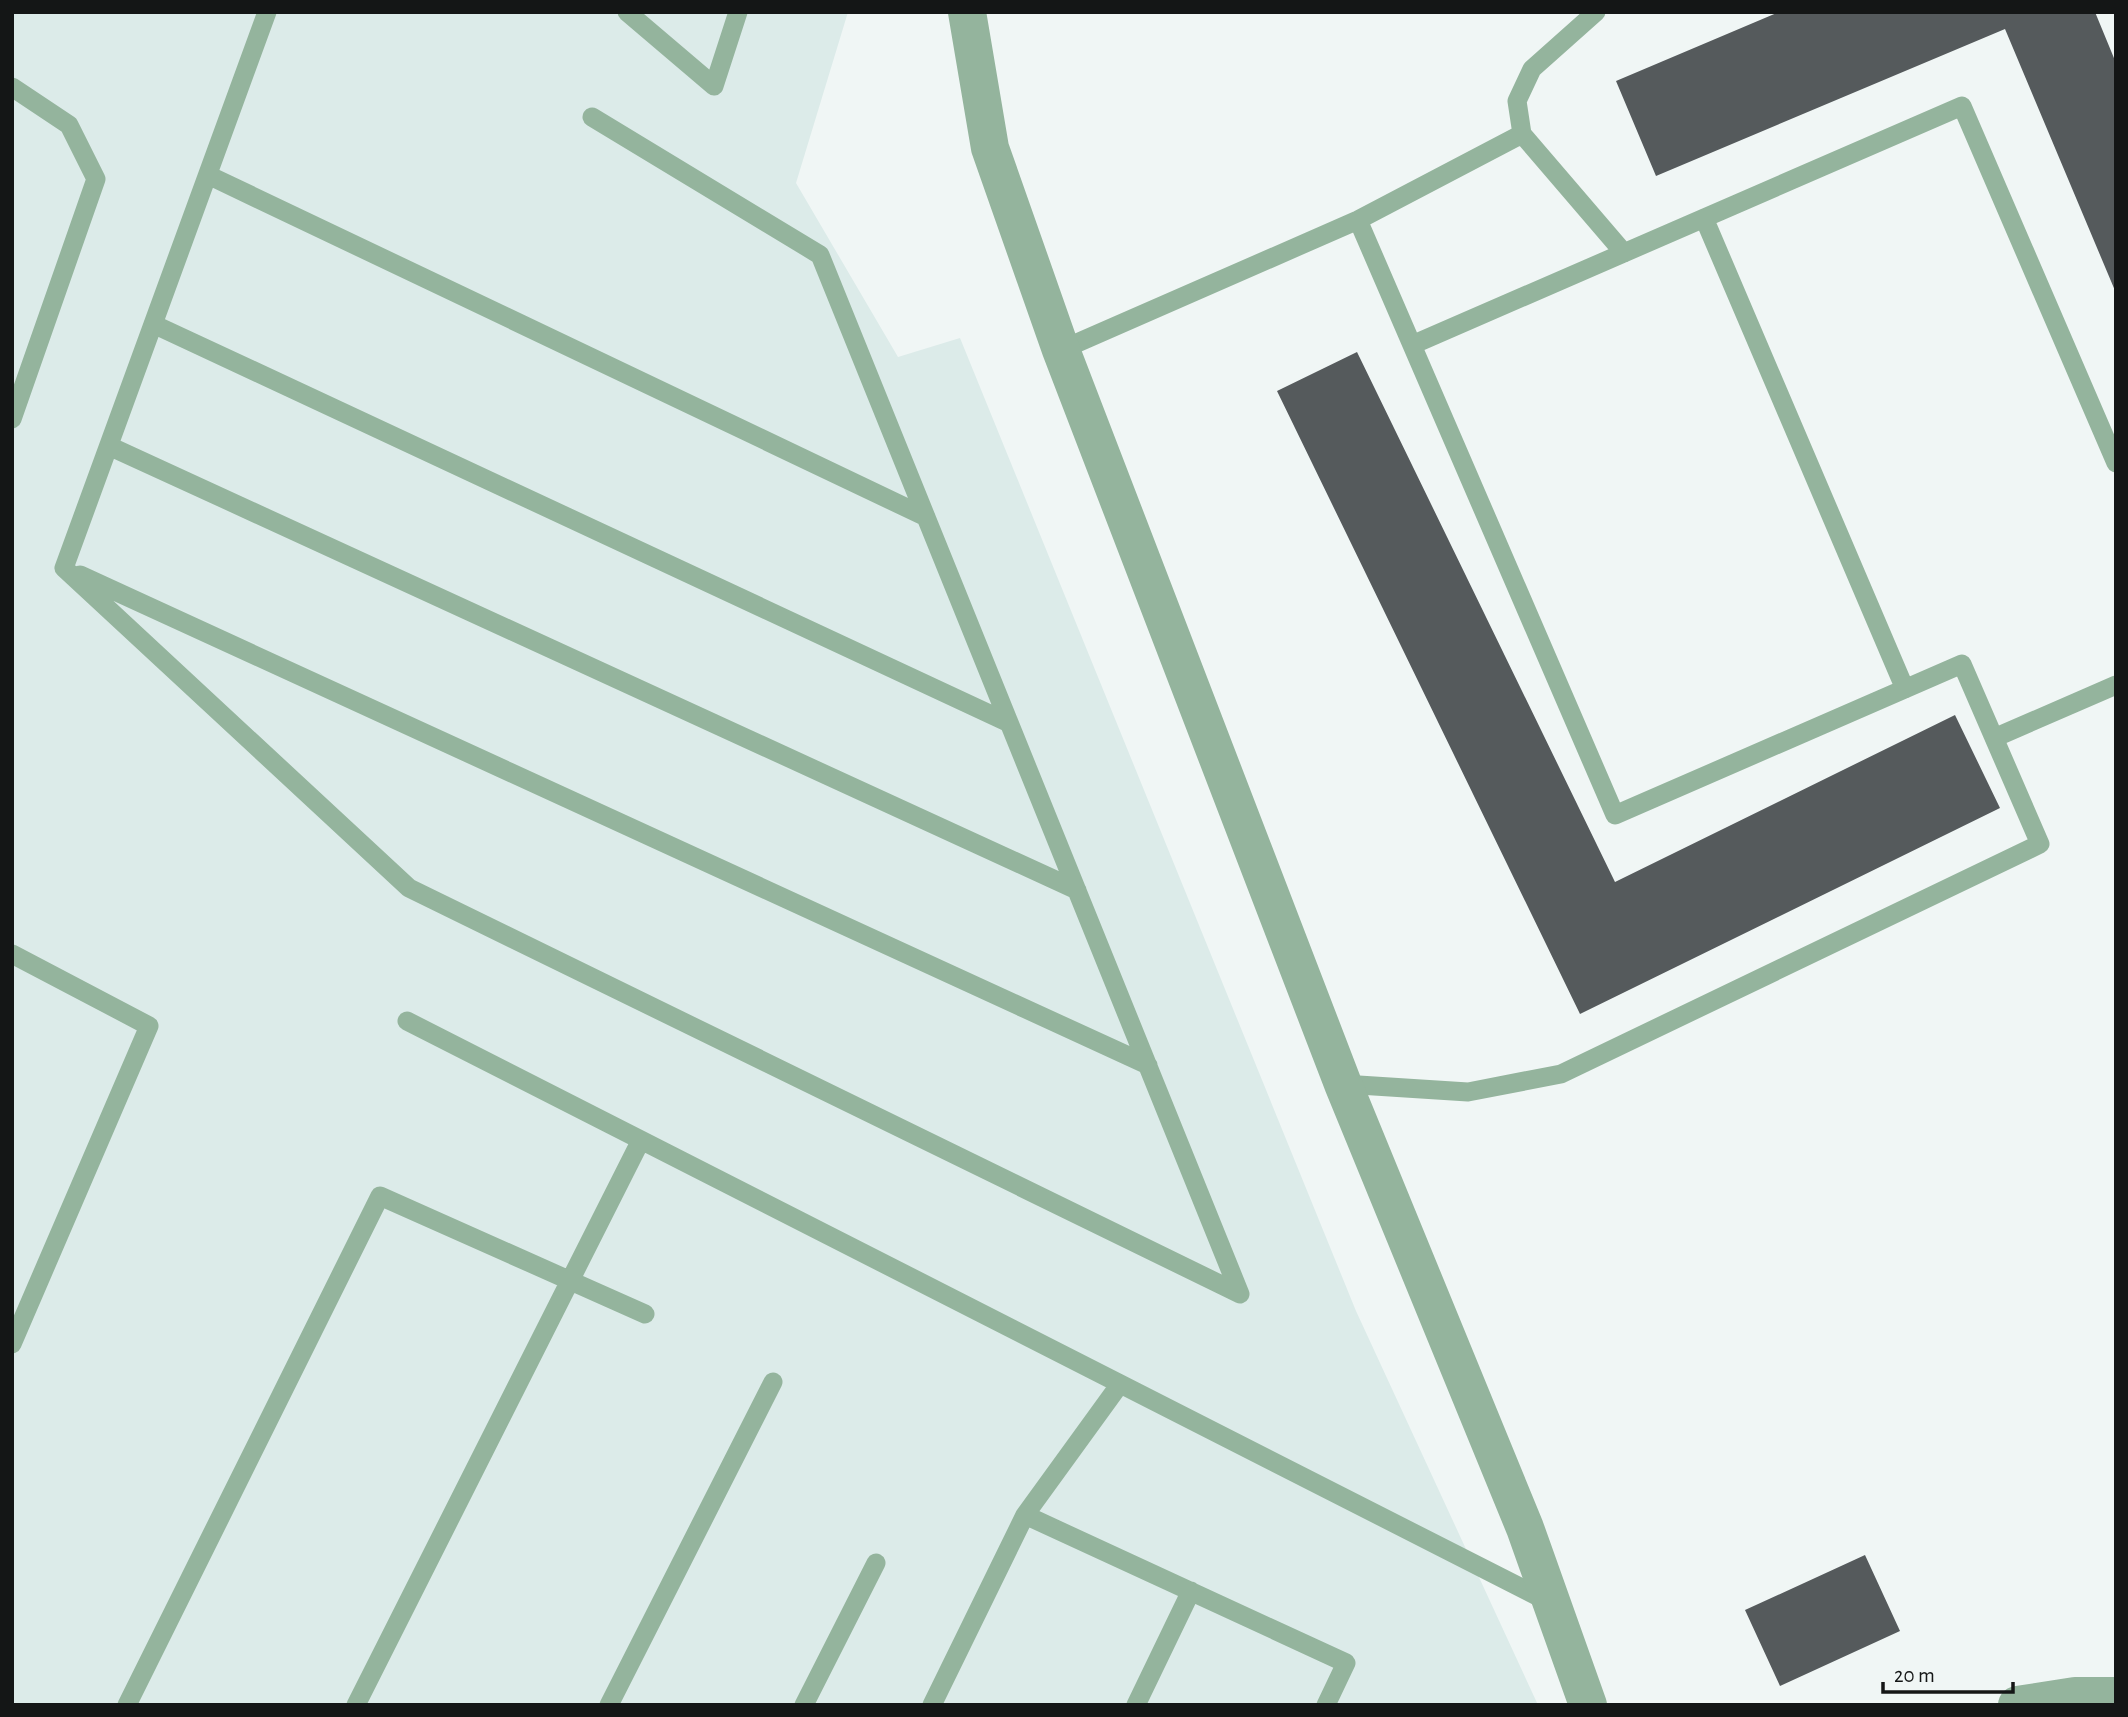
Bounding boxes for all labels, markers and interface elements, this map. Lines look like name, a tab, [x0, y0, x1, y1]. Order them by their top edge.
scale bar	[1883, 1650, 2012, 1694]
text: 20 m	[1894, 1665, 1935, 1686]

